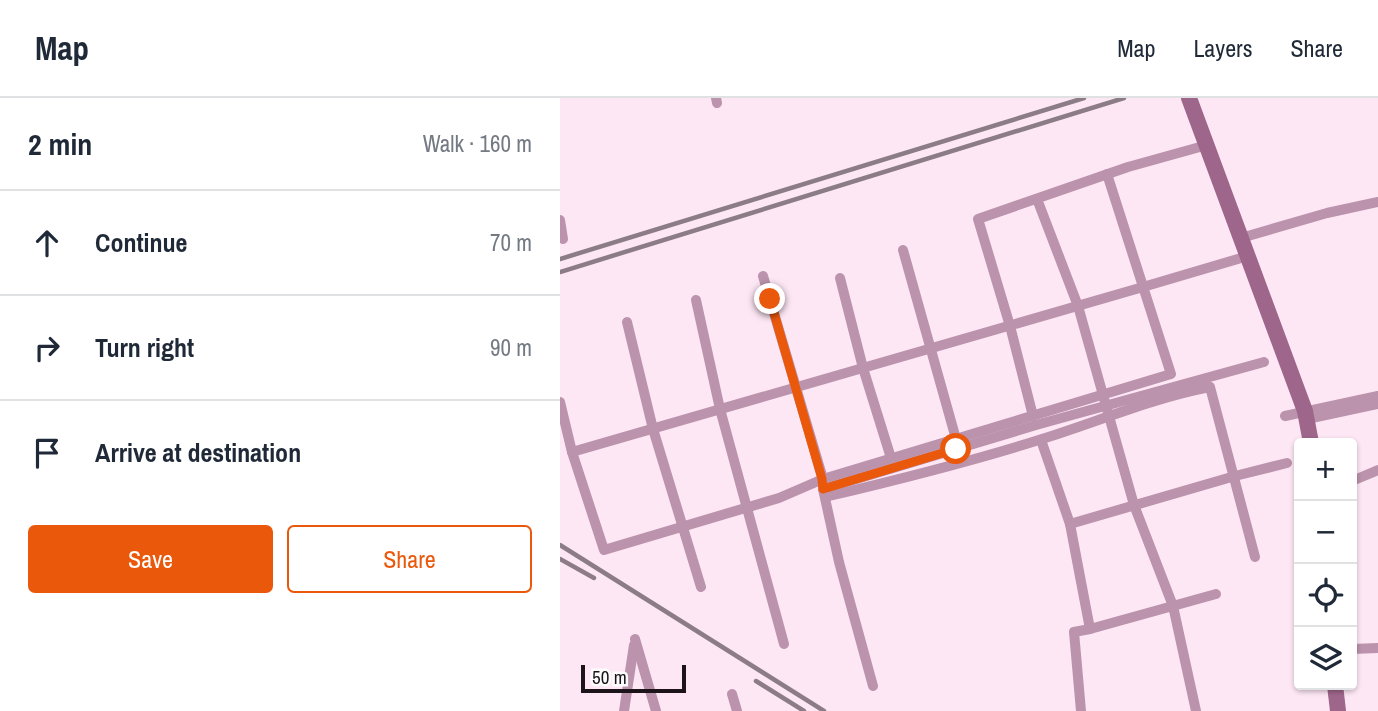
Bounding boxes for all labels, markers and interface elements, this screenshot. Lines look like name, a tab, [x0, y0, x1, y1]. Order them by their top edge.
text: Map	[35, 26, 89, 70]
text: Map	[1117, 32, 1155, 64]
text: Layers	[1193, 32, 1252, 64]
text: Share	[1290, 32, 1343, 64]
text: 2 min	[28, 124, 92, 164]
text: Walk · 160 m	[423, 128, 532, 159]
icon: ahead	[28, 224, 66, 262]
text: Continue	[95, 225, 187, 260]
text: 70 m	[490, 227, 532, 258]
route end	[754, 283, 785, 314]
icon: right	[28, 329, 66, 367]
text: Turn right	[95, 330, 194, 365]
text: 90 m	[490, 332, 532, 363]
route start	[940, 433, 971, 464]
icon: arrive	[28, 434, 66, 472]
text: Arrive at destination	[95, 435, 301, 470]
map controls	[1294, 438, 1357, 690]
button: +	[1294, 438, 1357, 501]
button: −	[1294, 501, 1357, 564]
button: Save	[28, 525, 273, 593]
button: Share	[287, 525, 532, 593]
button: locate	[1294, 564, 1357, 627]
button: layers	[1294, 627, 1357, 690]
scale bar	[581, 662, 686, 694]
text: 50 m	[592, 664, 627, 690]

